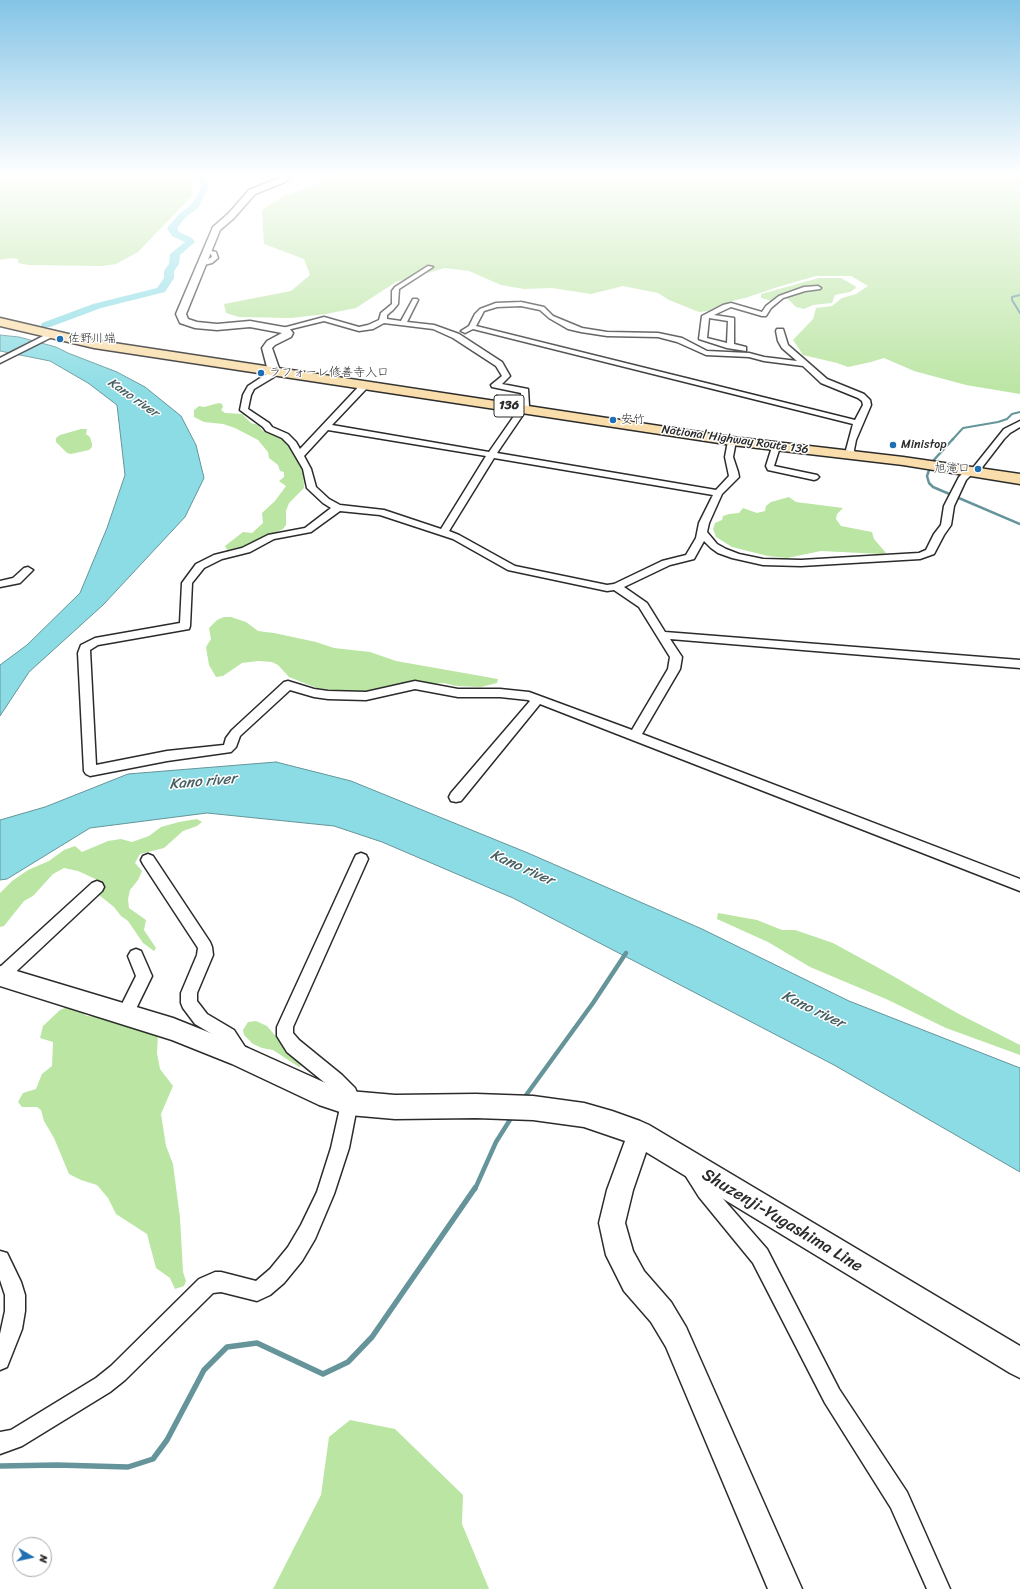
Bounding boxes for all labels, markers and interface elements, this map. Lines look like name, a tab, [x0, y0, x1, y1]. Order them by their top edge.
place label: 佐野川端	[68, 332, 116, 346]
marker: 佐野川端	[55, 334, 65, 344]
place label: ラフォーレ修善寺入口	[269, 366, 389, 380]
marker: ラフォーレ修善寺入口	[256, 368, 266, 378]
water label: Kano river	[105, 375, 161, 421]
road number: 136	[494, 395, 524, 417]
place label: 安竹	[621, 413, 645, 427]
marker: 安竹	[608, 415, 618, 425]
street label: National Highway Route 136	[661, 423, 809, 457]
place label: Ministop	[901, 438, 947, 452]
marker: Ministop	[888, 440, 898, 450]
place label: 旭滝口	[934, 462, 970, 476]
marker: 旭滝口	[973, 464, 983, 474]
water label: Kano river	[169, 770, 237, 794]
water label: Kano river	[488, 846, 556, 890]
water label: Kano river	[779, 987, 847, 1033]
street label: Shuzenji-Yugashima Line	[698, 1165, 866, 1277]
north arrow	[12, 1537, 52, 1577]
text: N	[33, 1554, 53, 1564]

